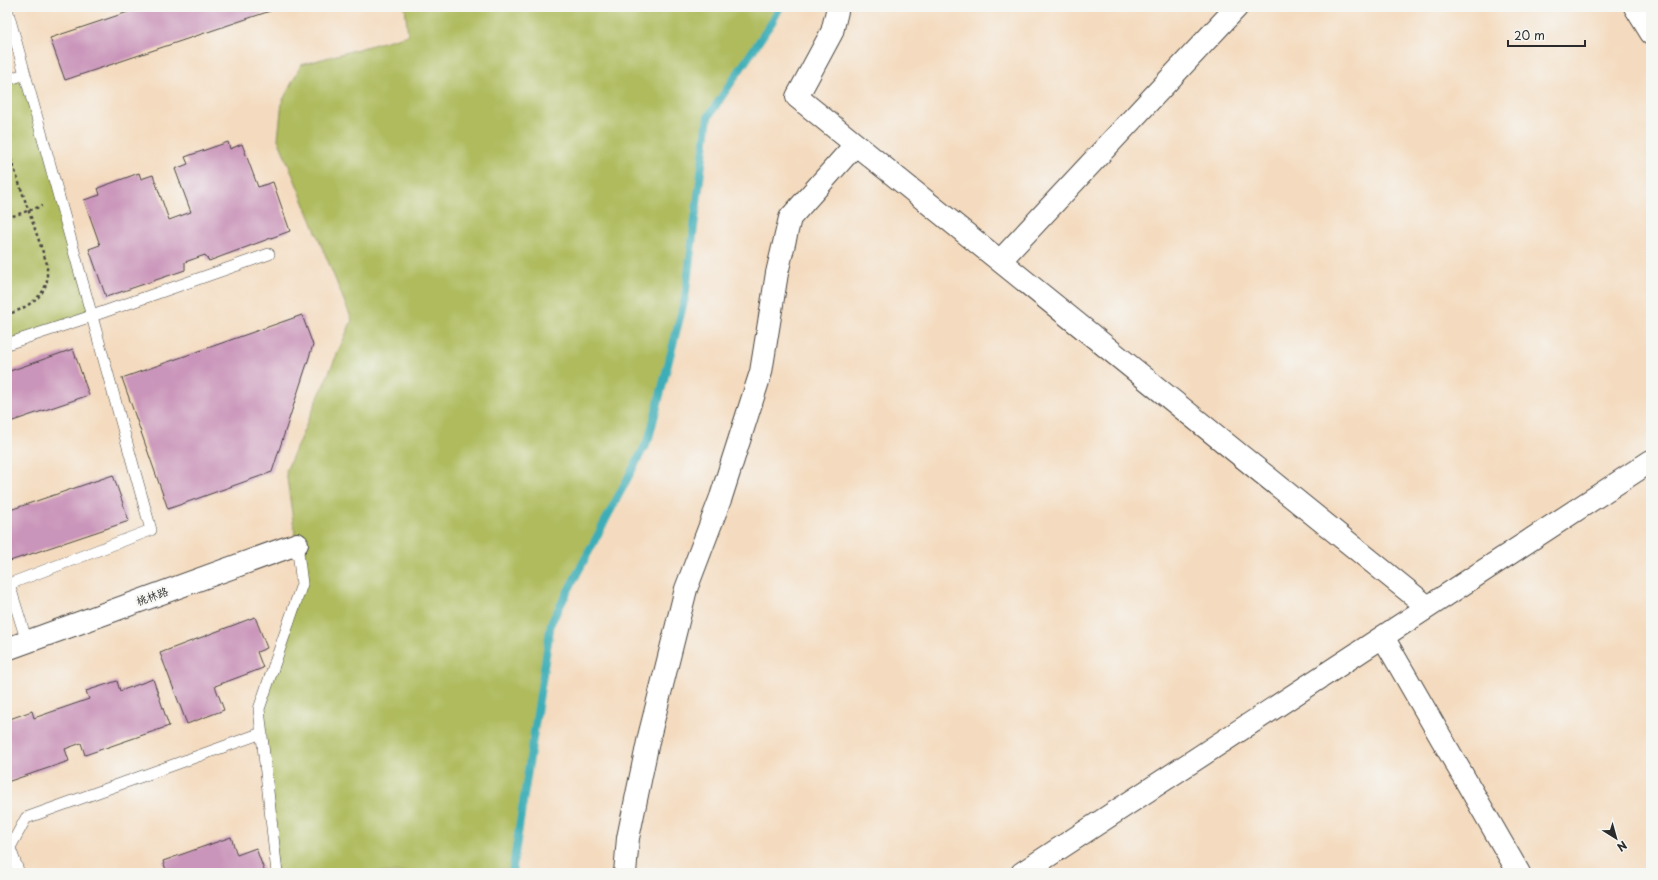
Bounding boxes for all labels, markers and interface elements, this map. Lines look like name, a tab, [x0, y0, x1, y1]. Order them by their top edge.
scale bar	[1508, 22, 1585, 48]
text: 20 m	[1514, 26, 1545, 44]
street label: 桃林路	[134, 582, 170, 610]
north arrow	[1596, 818, 1636, 858]
text: N	[1613, 837, 1631, 856]

